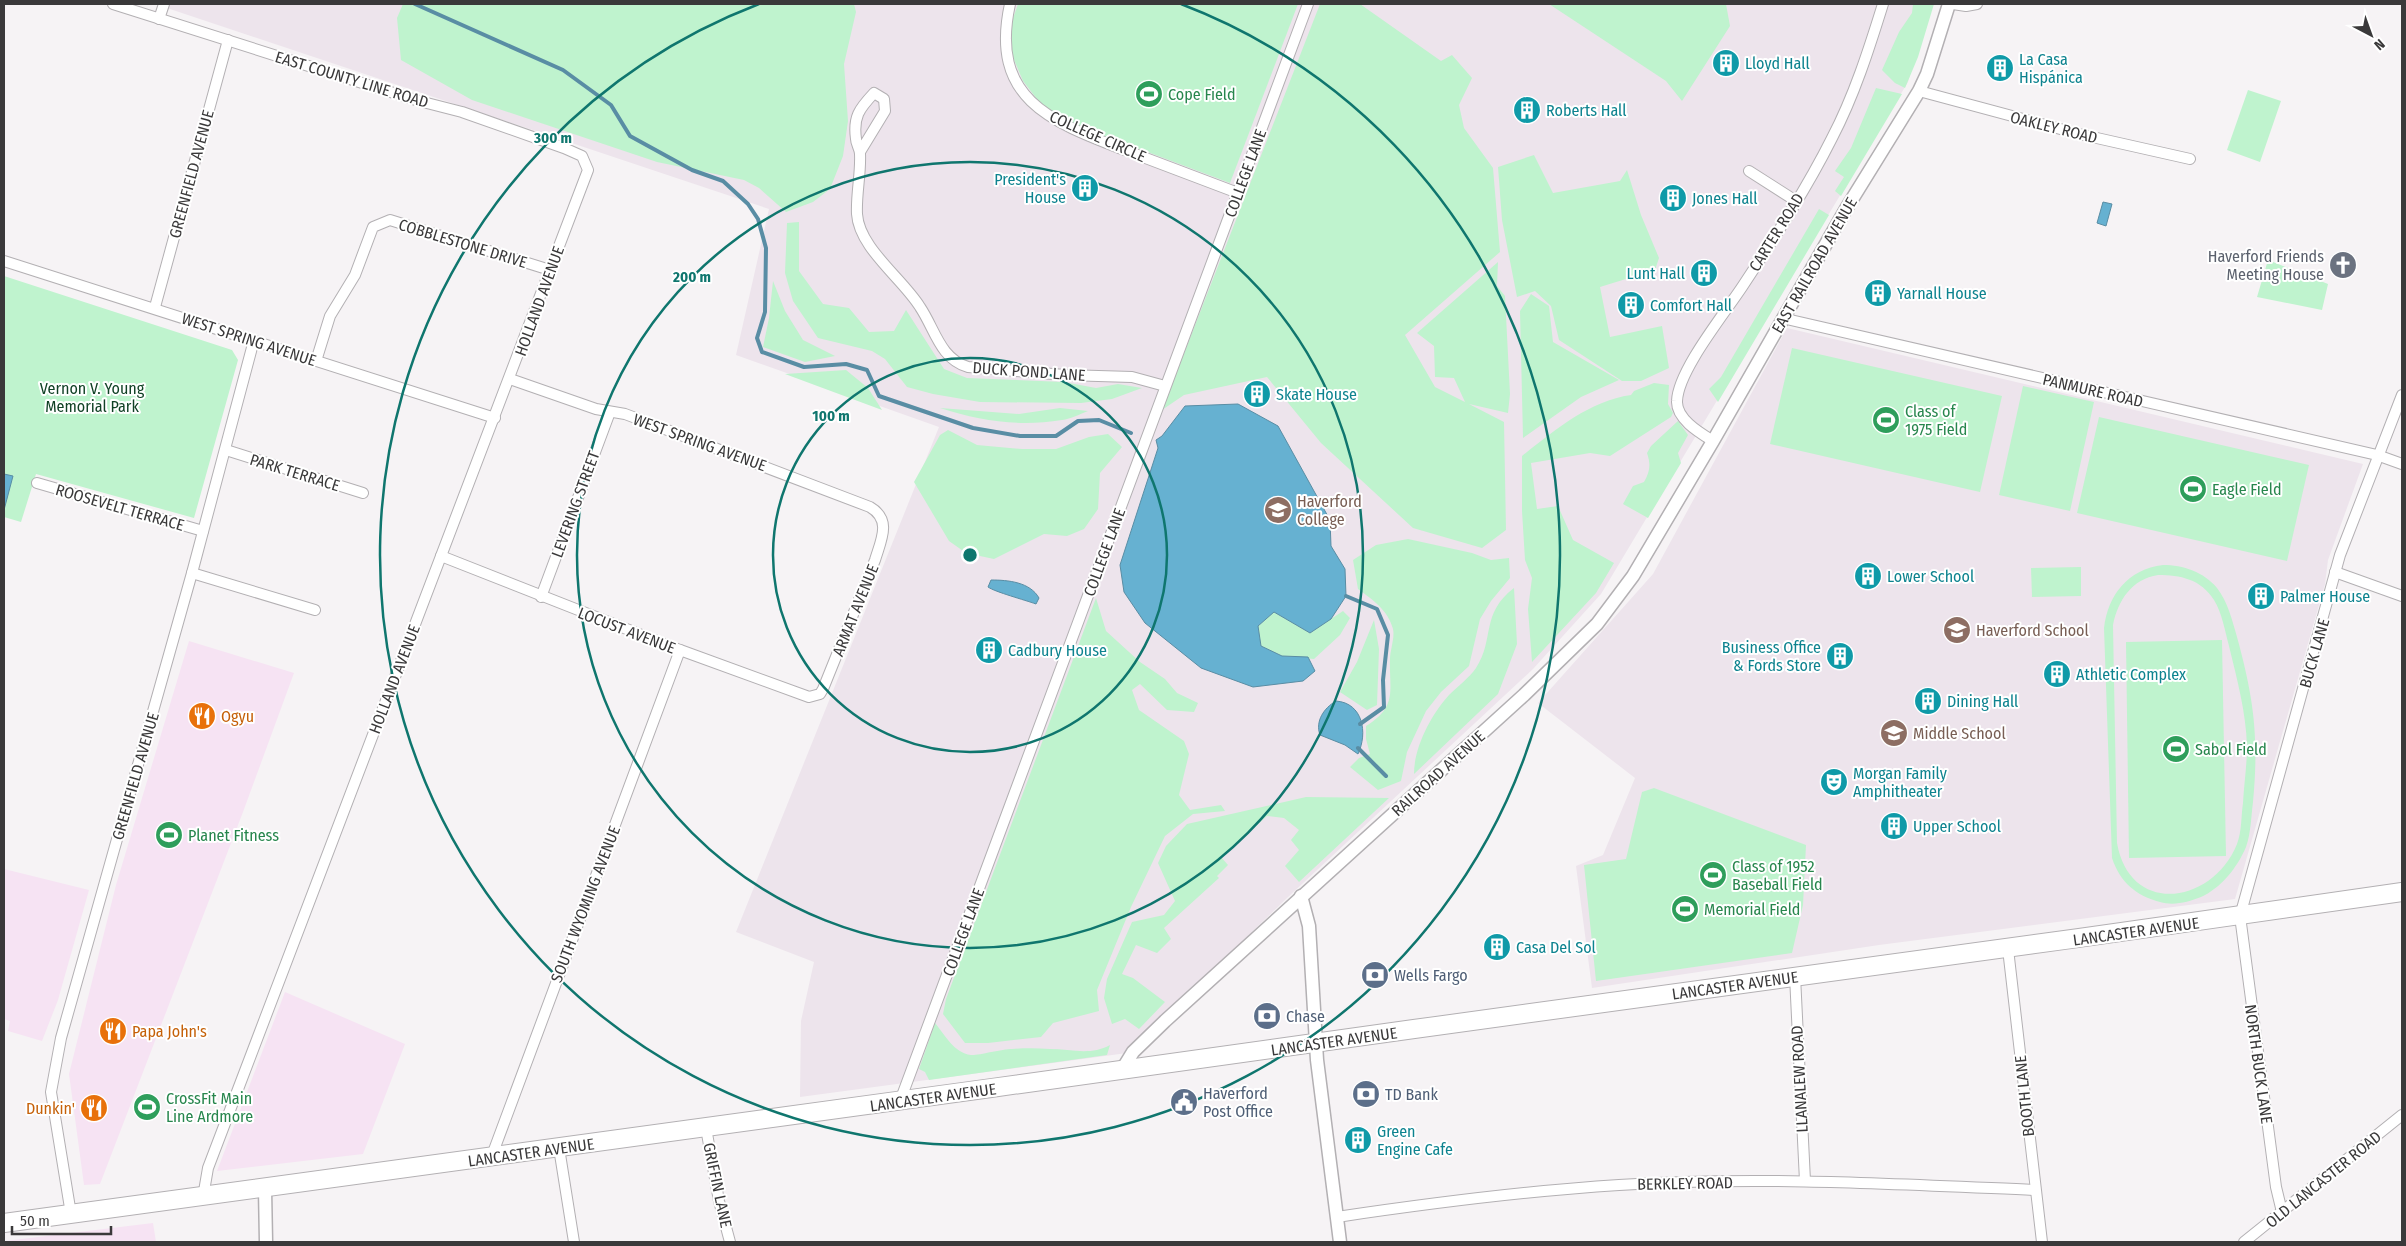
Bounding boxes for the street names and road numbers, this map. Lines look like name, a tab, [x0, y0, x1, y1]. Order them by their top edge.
street label: EAST COUNTY LINE ROAD	[273, 47, 431, 112]
street label: COLLEGE CIRCLE	[1047, 107, 1149, 166]
street label: OAKLEY ROAD	[2008, 107, 2099, 147]
street label: GREENFIELD AVENUE	[165, 108, 218, 240]
street label: COLLEGE LANE	[1221, 126, 1270, 220]
street label: CARTER ROAD	[1745, 190, 1808, 275]
street label: EAST RAILROAD AVENUE	[1768, 194, 1861, 336]
street label: COBBLESTONE DRIVE	[396, 215, 529, 272]
street label: HOLLAND AVENUE	[511, 244, 568, 359]
street label: WEST SPRING AVENUE	[179, 309, 319, 370]
street label: DUCK POND LANE	[972, 358, 1086, 385]
street label: PANMURE ROAD	[2041, 370, 2145, 411]
street label: WEST SPRING AVENUE	[631, 410, 769, 475]
street label: LEVERING STREET	[547, 448, 604, 560]
street label: PARK TERRACE	[248, 450, 342, 495]
street label: ROOSEVELT TERRACE	[53, 480, 186, 535]
street label: COLLEGE LANE	[1080, 505, 1129, 599]
street label: ARMAT AVENUE	[828, 561, 883, 659]
street label: LOCUST AVENUE	[575, 603, 678, 658]
street label: BUCK LANE	[2296, 616, 2333, 690]
street label: HOLLAND AVENUE	[365, 622, 424, 737]
street label: GREENFIELD AVENUE	[108, 710, 163, 842]
street label: RAILROAD AVENUE	[1388, 727, 1489, 820]
street label: SOUTH WYOMING AVENUE	[547, 823, 624, 985]
street label: COLLEGE LANE	[939, 885, 988, 979]
street label: LANCASTER AVENUE	[2072, 913, 2200, 950]
street label: LANCASTER AVENUE	[1671, 967, 1799, 1004]
street label: NORTH BUCK LANE	[2241, 1003, 2276, 1125]
street label: LANCASTER AVENUE	[1270, 1023, 1398, 1060]
street label: LLANALEW ROAD	[1787, 1025, 1812, 1133]
street label: BOOTH LANE	[2011, 1054, 2038, 1138]
street label: LANCASTER AVENUE	[869, 1079, 997, 1116]
street label: OLD LANCASTER ROAD	[2262, 1127, 2385, 1232]
street label: LANCASTER AVENUE	[467, 1134, 595, 1171]
street label: GRIFFIN LANE	[699, 1141, 736, 1229]
street label: BERKLEY ROAD	[1637, 1173, 1733, 1194]

